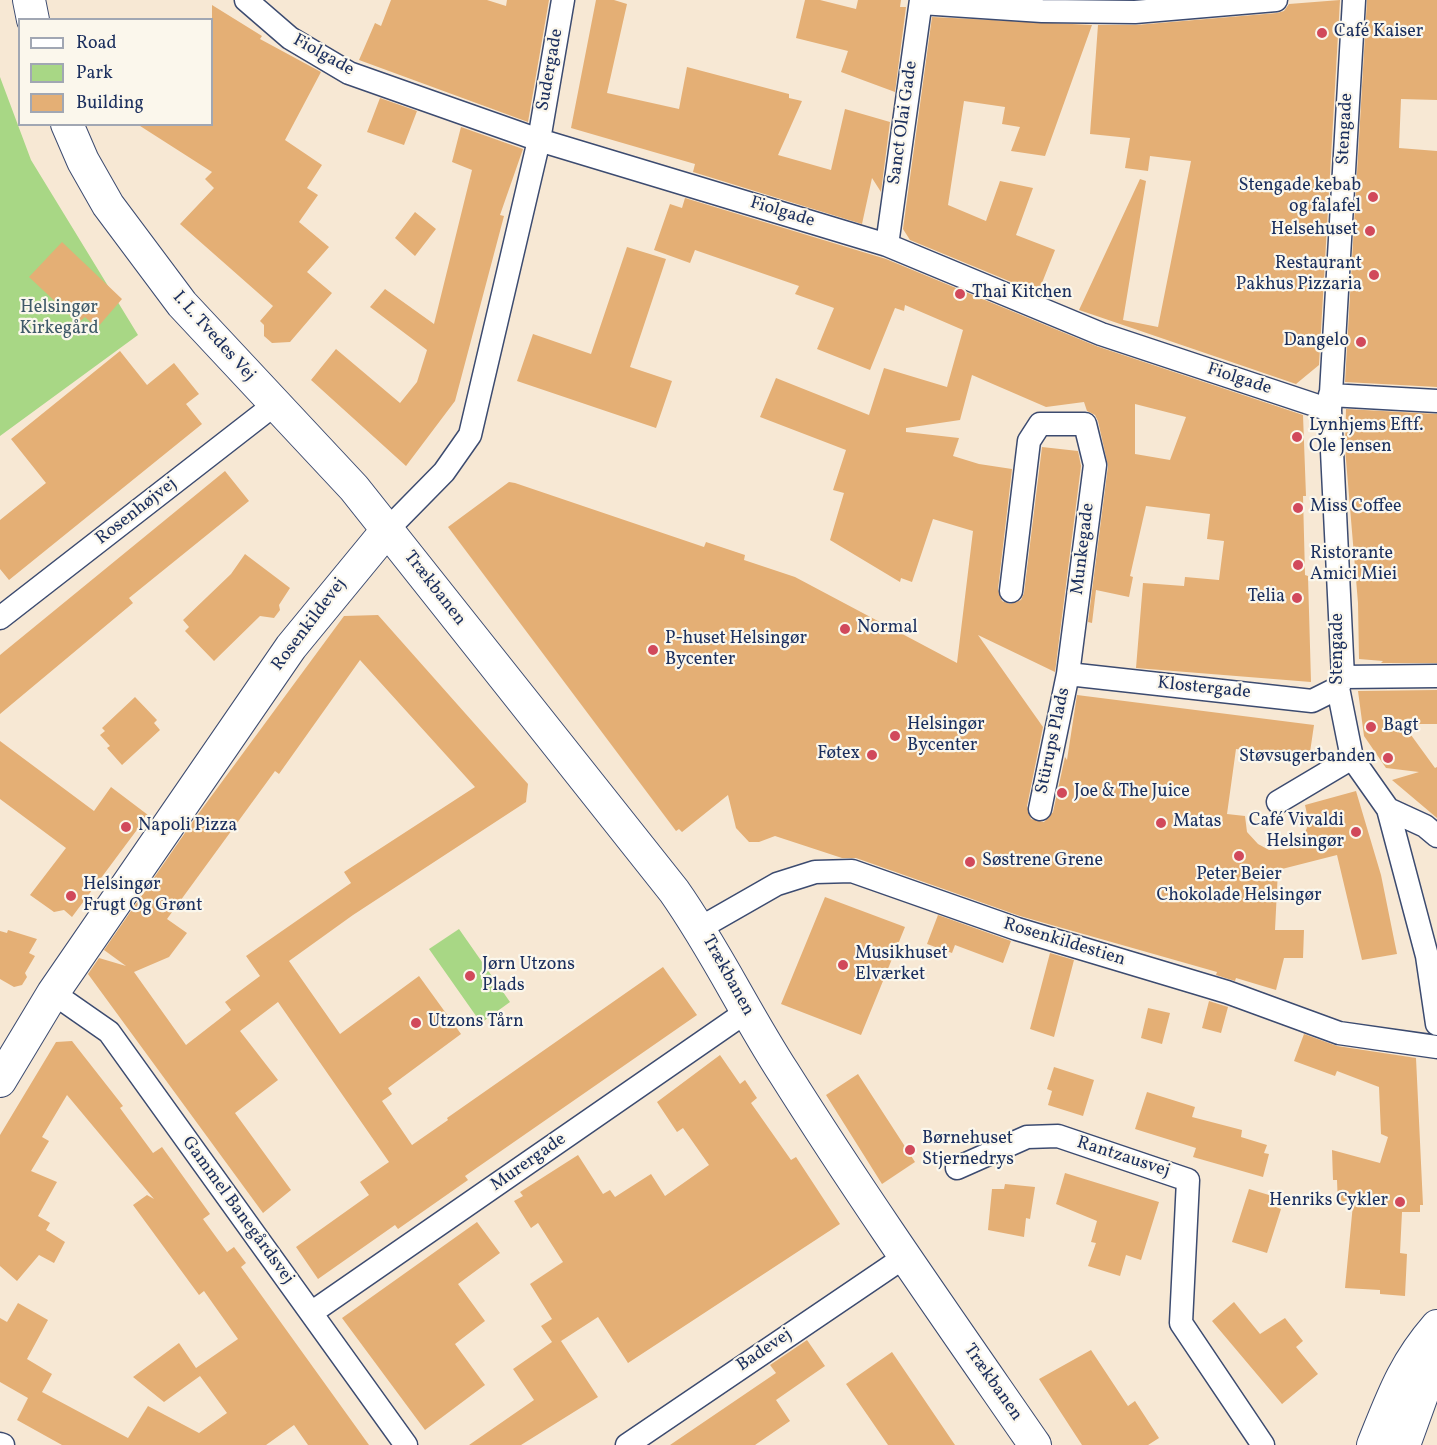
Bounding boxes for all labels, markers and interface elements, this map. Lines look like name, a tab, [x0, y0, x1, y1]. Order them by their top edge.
legend	[18, 18, 213, 126]
place label: Café Kaiser	[1334, 22, 1423, 44]
marker: Café Kaiser	[1315, 26, 1329, 40]
street label: Sudergade	[533, 27, 569, 113]
street label: Fiolgade	[289, 30, 357, 82]
text: Road	[76, 31, 117, 56]
street label: Sanct Olai Gade	[885, 60, 923, 186]
text: Park	[76, 61, 113, 86]
text: Building	[76, 91, 144, 116]
street label: Stengade	[1333, 92, 1359, 166]
place label: Stengade kebab og falafel	[1238, 176, 1361, 219]
marker: Stengade kebab og falafel	[1366, 190, 1380, 204]
street label: Fiolgade	[747, 193, 817, 233]
place label: Helsehuset	[1271, 220, 1358, 242]
marker: Helsehuset	[1363, 224, 1377, 238]
place label: Restaurant Pakhus Pizzaria	[1236, 254, 1362, 296]
marker: Restaurant Pakhus Pizzaria	[1367, 268, 1381, 282]
place label: Thai Kitchen	[972, 283, 1072, 305]
street label: I. L. Tvedes Vej	[167, 287, 259, 387]
marker: Thai Kitchen	[953, 287, 967, 301]
park label: Helsingør Kirkegård	[19, 298, 99, 340]
place label: Dangelo	[1283, 331, 1349, 353]
marker: Dangelo	[1354, 335, 1368, 349]
street label: Fiolgade	[1204, 359, 1274, 401]
place label: Lynhjems Eftf. Ole Jensen	[1309, 416, 1424, 458]
marker: Lynhjems Eftf. Ole Jensen	[1290, 430, 1304, 444]
street label: Rosenhøjvej	[92, 474, 182, 550]
place label: Miss Coffee	[1310, 497, 1402, 519]
marker: Miss Coffee	[1291, 501, 1305, 515]
street label: Munkegade	[1068, 502, 1100, 596]
place label: Ristorante Amici Miei	[1310, 544, 1397, 586]
street label: Trækbanen	[398, 547, 470, 631]
marker: Ristorante Amici Miei	[1291, 558, 1305, 572]
street label: Rosenkildevej	[268, 574, 352, 676]
place label: Telia	[1247, 587, 1285, 609]
marker: Telia	[1290, 591, 1304, 605]
street label: Stengade	[1328, 613, 1350, 685]
place label: Normal	[857, 618, 918, 640]
marker: Normal	[838, 622, 852, 636]
place label: P-huset Helsingør Bycenter	[665, 629, 807, 672]
marker: P-huset Helsingør Bycenter	[646, 643, 660, 657]
street label: Klostergade	[1156, 673, 1252, 705]
street label: Stürups Plads	[1032, 686, 1076, 796]
place label: Helsingør Bycenter	[907, 715, 985, 758]
place label: Bagt	[1383, 716, 1419, 738]
marker: Bagt	[1364, 720, 1378, 734]
marker: Helsingør Bycenter	[888, 729, 902, 743]
place label: Føtex	[817, 744, 860, 766]
place label: Støvsugerbanden	[1239, 747, 1376, 769]
marker: Føtex	[865, 748, 879, 762]
marker: Støvsugerbanden	[1381, 751, 1395, 765]
place label: Joe & The Juice	[1074, 782, 1190, 804]
marker: Joe & The Juice	[1055, 786, 1069, 800]
place label: Café Vivaldi Helsingør	[1249, 811, 1344, 854]
place label: Matas	[1173, 812, 1221, 834]
place label: Napoli Pizza	[138, 816, 237, 838]
marker: Matas	[1154, 816, 1168, 830]
marker: Napoli Pizza	[119, 820, 133, 834]
marker: Café Vivaldi Helsingør	[1349, 825, 1363, 839]
marker: Peter Beier Chokolade Helsingør	[1232, 849, 1246, 863]
place label: Søstrene Grene	[982, 851, 1103, 873]
marker: Søstrene Grene	[963, 855, 977, 869]
place label: Peter Beier Chokolade Helsingør	[1156, 865, 1322, 908]
place label: Helsingør Frugt Og Grønt	[83, 875, 203, 918]
marker: Helsingør Frugt Og Grønt	[64, 889, 78, 903]
street label: Rosenkildestien	[1000, 914, 1128, 972]
street label: Trækbanen	[696, 932, 758, 1020]
place label: Musikhuset Elværket	[855, 944, 948, 986]
place label: Jørn Utzons Plads	[482, 955, 575, 998]
marker: Musikhuset Elværket	[836, 958, 850, 972]
marker: Jørn Utzons Plads	[463, 969, 477, 983]
place label: Utzons Tårn	[428, 1012, 524, 1034]
marker: Utzons Tårn	[409, 1016, 423, 1030]
street label: Murergade	[487, 1129, 571, 1197]
place label: Børnehuset Stjernedrys	[922, 1129, 1014, 1172]
street label: Gammel Banegårdsvej	[176, 1133, 298, 1289]
street label: Rantzausvej	[1074, 1133, 1172, 1183]
marker: Børnehuset Stjernedrys	[903, 1143, 917, 1157]
place label: Henriks Cykler	[1269, 1191, 1388, 1213]
marker: Henriks Cykler	[1393, 1195, 1407, 1209]
street label: Badevej	[733, 1325, 797, 1377]
street label: Trækbanen	[958, 1341, 1026, 1425]

